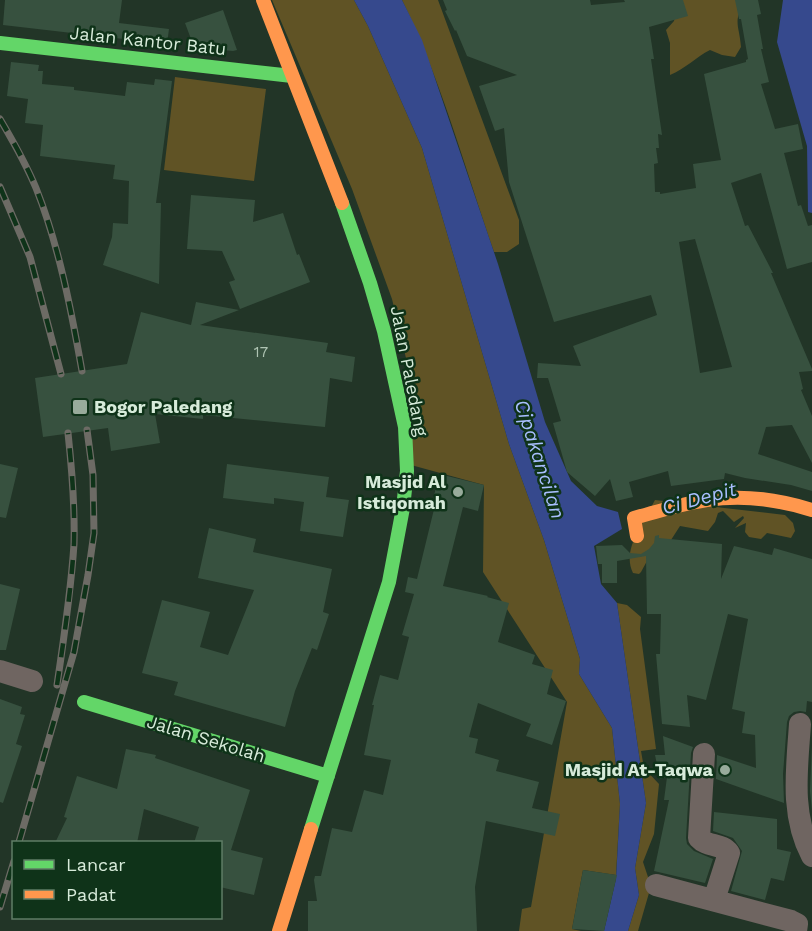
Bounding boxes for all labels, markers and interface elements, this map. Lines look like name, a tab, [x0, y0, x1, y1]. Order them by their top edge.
street label: Jalan Kantor Batu	[69, 22, 227, 59]
street label: Jalan Paledang	[387, 304, 432, 438]
house number: 17	[254, 343, 268, 361]
place label: Bogor Paledang	[94, 396, 233, 417]
water label: Cipakancilan	[509, 396, 571, 522]
marker: Bogor Paledang	[71, 398, 89, 416]
place label: Masjid Al Istiqomah	[357, 471, 446, 513]
water label: Ci Depit	[659, 476, 740, 519]
marker: Masjid Al Istiqomah	[451, 485, 465, 499]
street label: Jalan Sekolah	[145, 711, 268, 766]
place label: Masjid At-Taqwa	[565, 759, 714, 780]
marker: Masjid At-Taqwa	[718, 763, 732, 777]
legend	[12, 841, 222, 919]
text: Lancar	[66, 854, 126, 875]
text: Padat	[66, 884, 116, 905]

